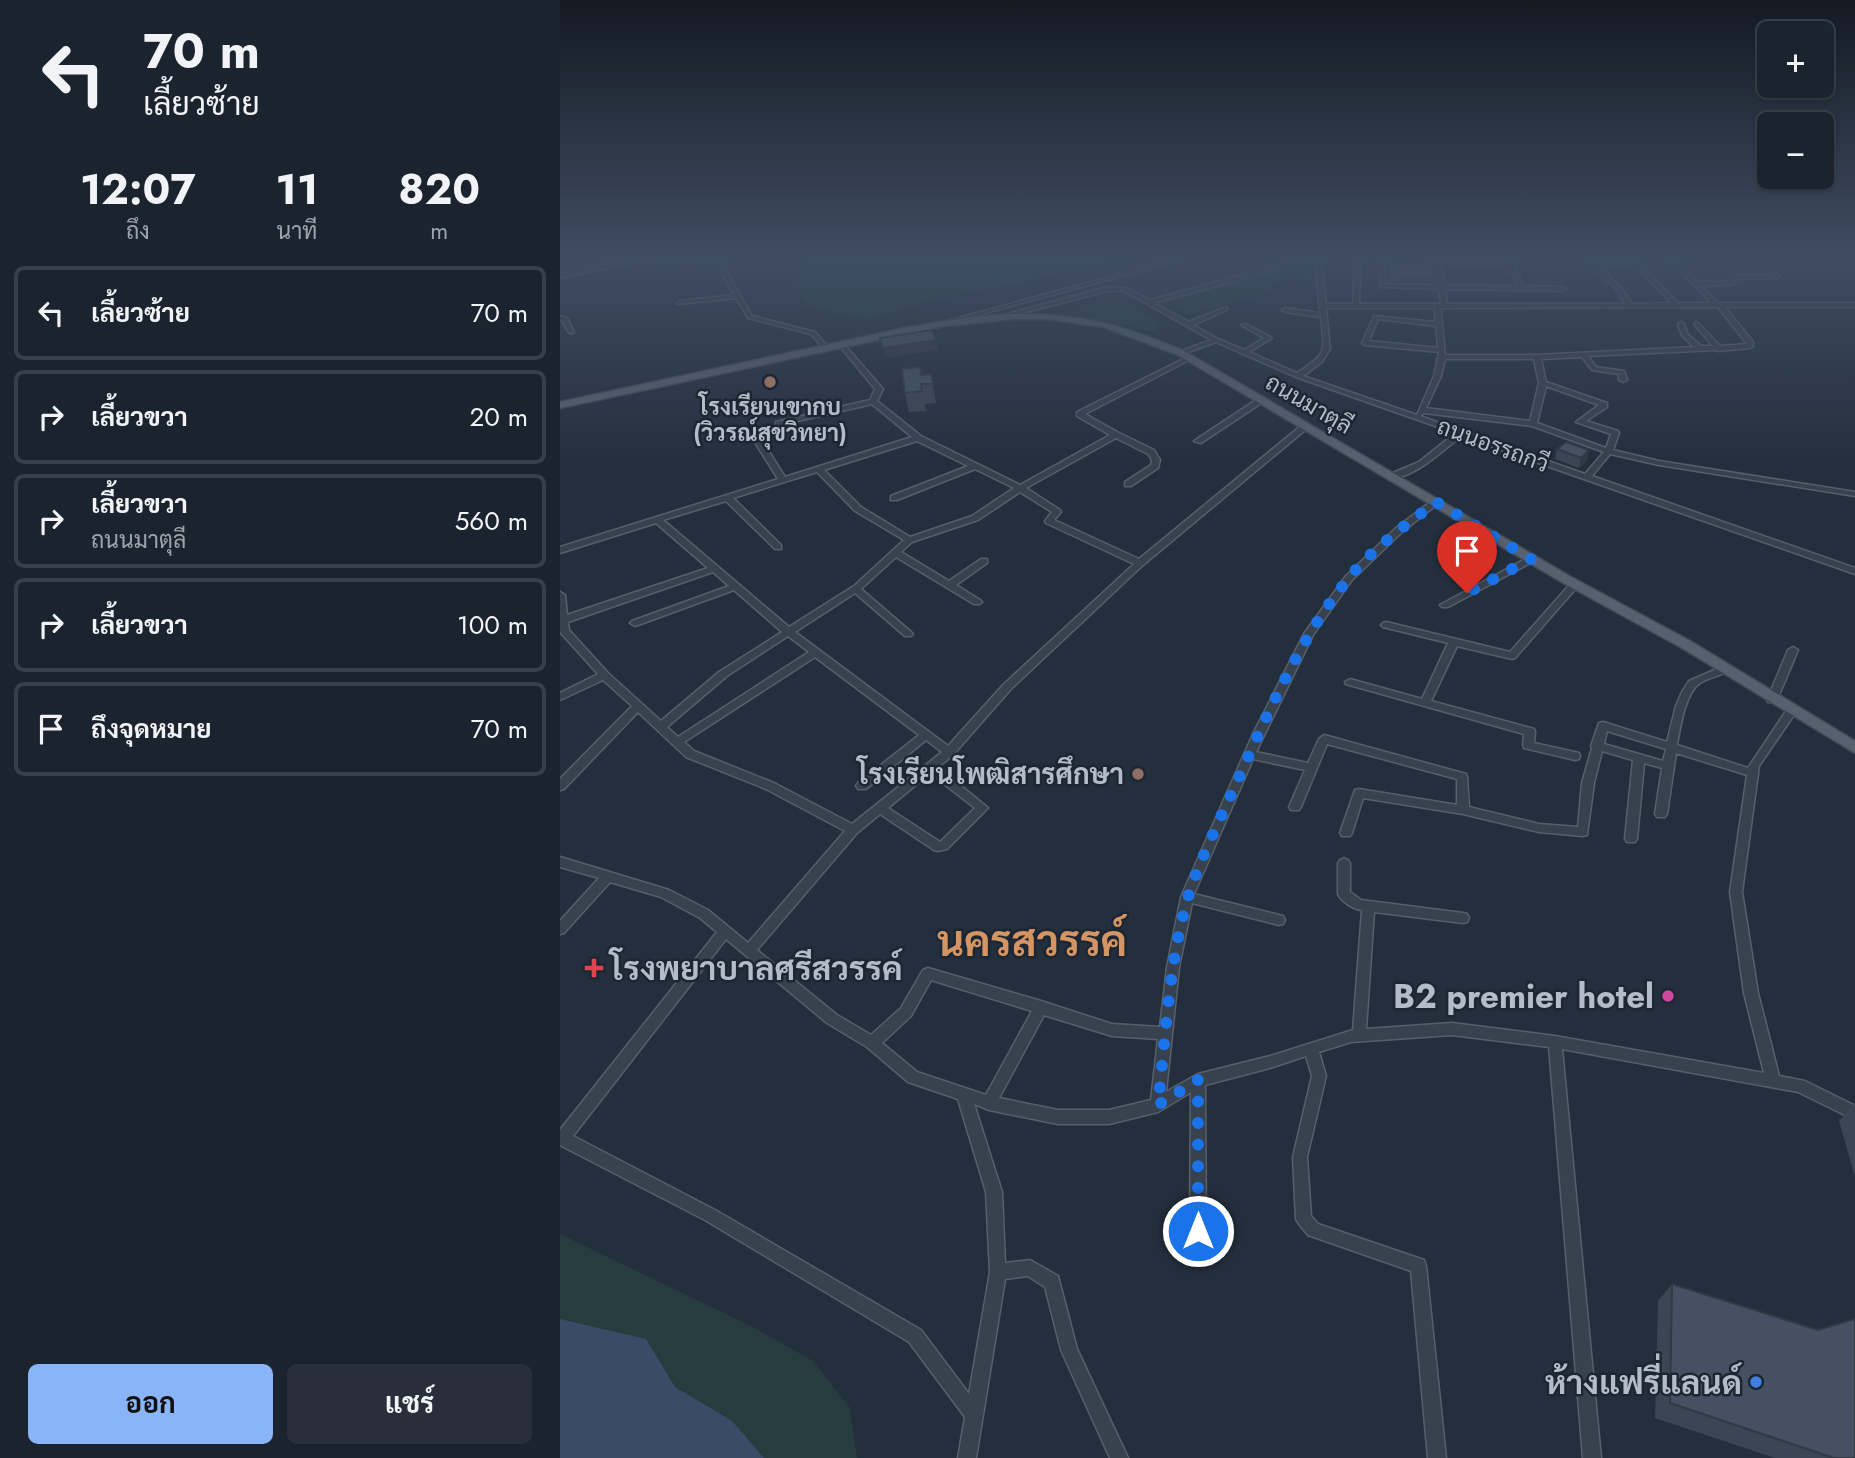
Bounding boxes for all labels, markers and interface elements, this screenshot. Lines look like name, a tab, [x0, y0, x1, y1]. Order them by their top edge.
text: 70 m	[143, 16, 260, 86]
map controls	[1757, 21, 1834, 189]
button: +	[1757, 21, 1834, 98]
icon: left	[28, 28, 119, 119]
text: เลี้ยวซ้าย	[143, 81, 260, 127]
button: −	[1757, 112, 1834, 189]
text: 12:07	[80, 159, 196, 220]
text: 11	[276, 159, 318, 220]
text: 820	[398, 159, 480, 220]
text: ถึง	[126, 214, 150, 248]
text: นาที	[276, 214, 317, 248]
text: m	[430, 214, 448, 248]
icon: left	[32, 294, 70, 332]
text: เลี้ยวซ้าย	[91, 294, 190, 332]
text: 70 m	[471, 294, 528, 332]
street label: ถนนมาตุลี	[1259, 365, 1359, 443]
marker: โรงเรียนเขากบ (วิวรณ์สุขวิทยา)	[762, 374, 778, 390]
place label: โรงเรียนเขากบ (วิวรณ์สุขวิทยา)	[693, 390, 847, 450]
icon: right	[32, 398, 70, 436]
text: เลี้ยวขวา	[91, 398, 188, 436]
text: 20 m	[470, 398, 528, 436]
street label: ถนนอรรถกวี	[1432, 409, 1554, 481]
text: เลี้ยวขวา	[91, 485, 188, 523]
icon: right	[32, 502, 70, 540]
text: 560 m	[455, 502, 528, 540]
pin	[1437, 521, 1497, 593]
text: ถนนมาตุลี	[91, 523, 186, 557]
icon: arrive	[1448, 532, 1486, 570]
icon: right	[32, 606, 70, 644]
text: เลี้ยวขวา	[91, 606, 188, 644]
text: 100 m	[457, 606, 528, 644]
icon: arrive	[32, 710, 70, 748]
text: ถึงจุดหมาย	[91, 710, 212, 748]
text: 70 m	[471, 710, 528, 748]
place label: โรงเรียนโพฒิสารศึกษา	[855, 754, 1124, 795]
marker: โรงเรียนโพฒิสารศึกษา	[1130, 766, 1146, 782]
district label: นครสวรรค์	[937, 911, 1128, 972]
place label: โรงพยาบาลศรีสวรรค์	[608, 945, 903, 992]
marker: โรงพยาบาลศรีสวรรค์	[584, 958, 604, 978]
place label: B2 premier hotel	[1393, 973, 1654, 1020]
marker: B2 premier hotel	[1660, 988, 1676, 1004]
position arrow	[1161, 1194, 1235, 1268]
place label: ห้างแฟรี่แลนด์	[1545, 1353, 1743, 1406]
button: ออก	[28, 1364, 273, 1444]
button: แชร์	[287, 1364, 532, 1444]
marker: ห้างแฟรี่แลนด์	[1748, 1374, 1764, 1390]

